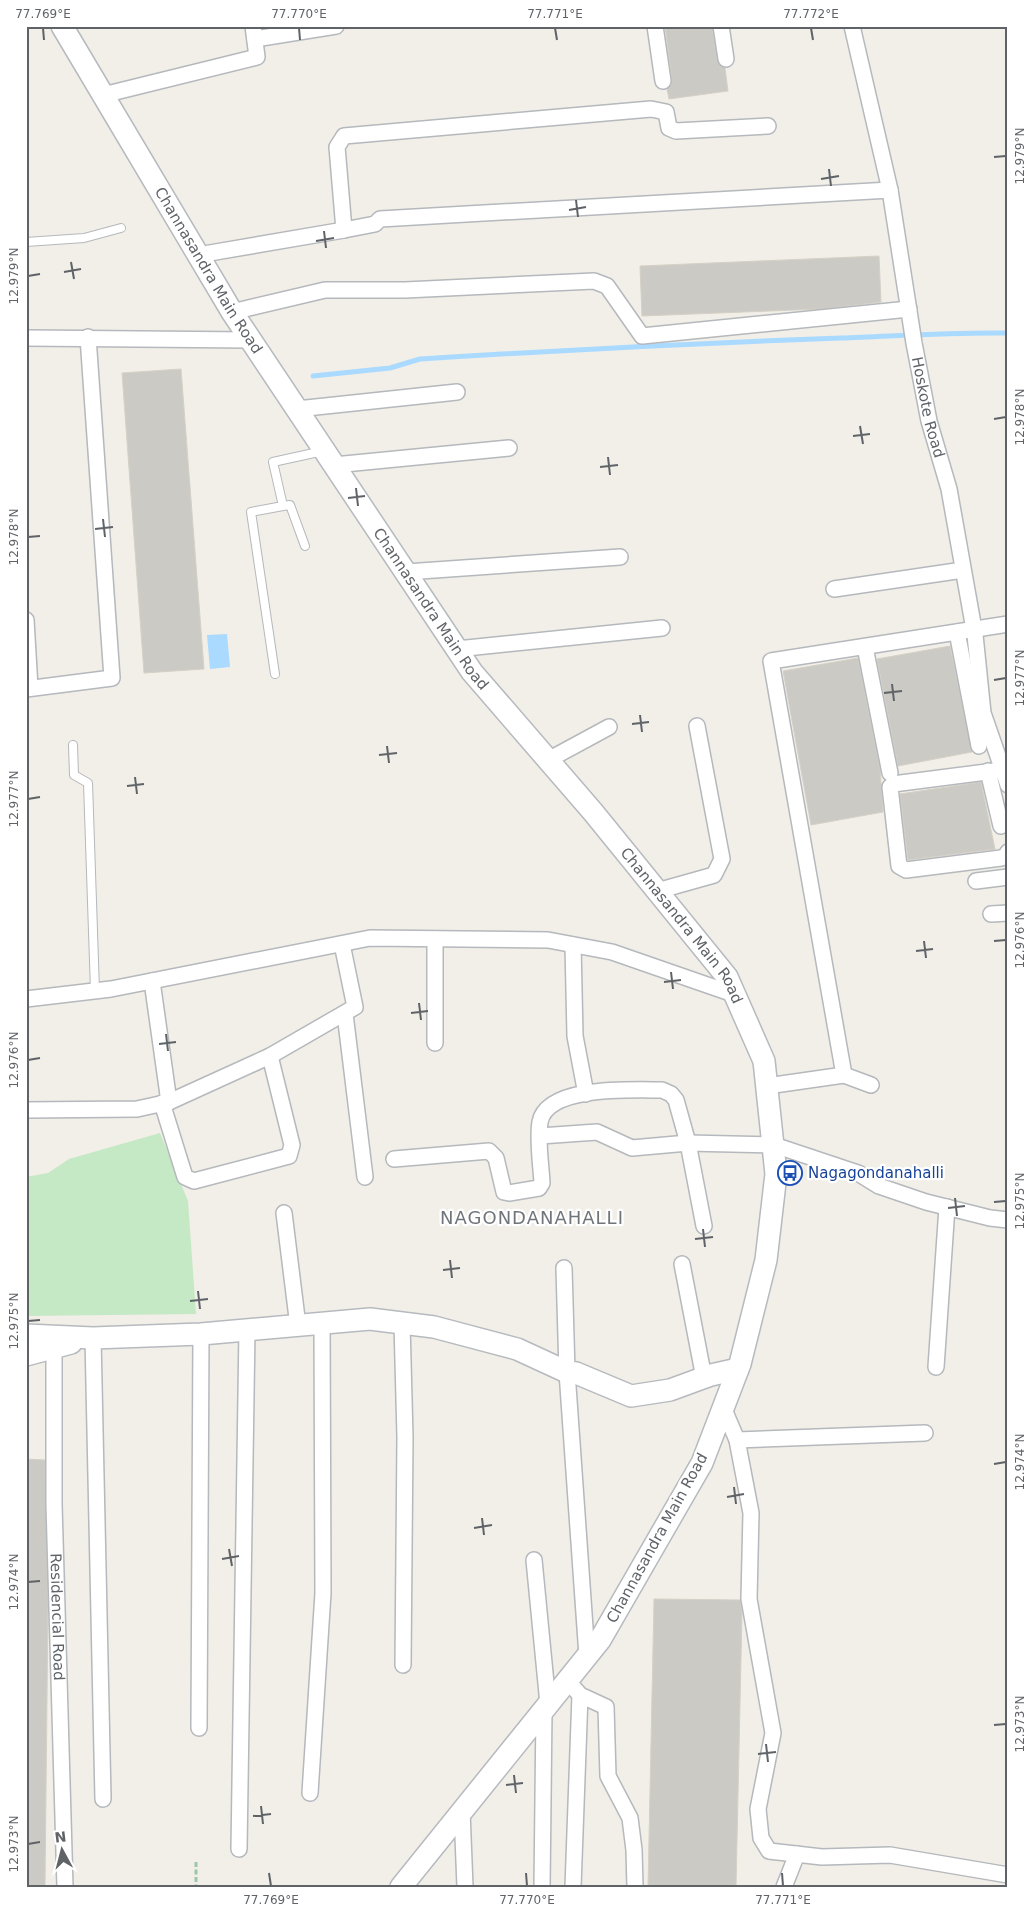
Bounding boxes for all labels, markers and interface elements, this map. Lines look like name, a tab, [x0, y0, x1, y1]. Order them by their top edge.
text: 77.769°E	[15, 7, 71, 21]
text: 77.770°E	[271, 7, 327, 21]
text: 77.771°E	[527, 7, 583, 21]
text: 77.772°E	[783, 7, 839, 21]
text: 12.979°N	[1013, 128, 1027, 184]
street label: Channasandra Main Road	[151, 184, 266, 357]
text: 12.979°N	[7, 248, 21, 304]
street label: Hoskote Road	[908, 355, 948, 460]
text: 12.978°N	[1013, 389, 1027, 445]
text: 12.978°N	[7, 509, 21, 565]
street label: Channasandra Main Road	[369, 524, 492, 693]
text: 12.977°N	[1013, 650, 1027, 706]
text: 12.977°N	[7, 771, 21, 827]
street label: Channasandra Main Road	[617, 844, 747, 1006]
text: 12.976°N	[1013, 912, 1027, 968]
text: 12.976°N	[7, 1032, 21, 1088]
bus stop icon: Nagagondanahalli	[777, 1160, 803, 1186]
place label: Nagagondanahalli	[808, 1164, 944, 1182]
text: 12.975°N	[1013, 1173, 1027, 1229]
district label: NAGONDANAHALLI	[440, 1207, 624, 1228]
text: 12.975°N	[7, 1293, 21, 1349]
text: 12.974°N	[1013, 1434, 1027, 1490]
street label: Channasandra Main Road	[603, 1450, 711, 1626]
street label: Residencial Road	[46, 1553, 68, 1681]
text: 12.974°N	[7, 1554, 21, 1610]
text: 12.973°N	[1013, 1696, 1027, 1752]
text: 12.973°N	[7, 1816, 21, 1872]
north arrow	[38, 1826, 88, 1876]
text: N	[54, 1828, 67, 1846]
text: 77.769°E	[243, 1893, 299, 1907]
text: 77.770°E	[499, 1893, 555, 1907]
text: 77.771°E	[755, 1893, 811, 1907]

